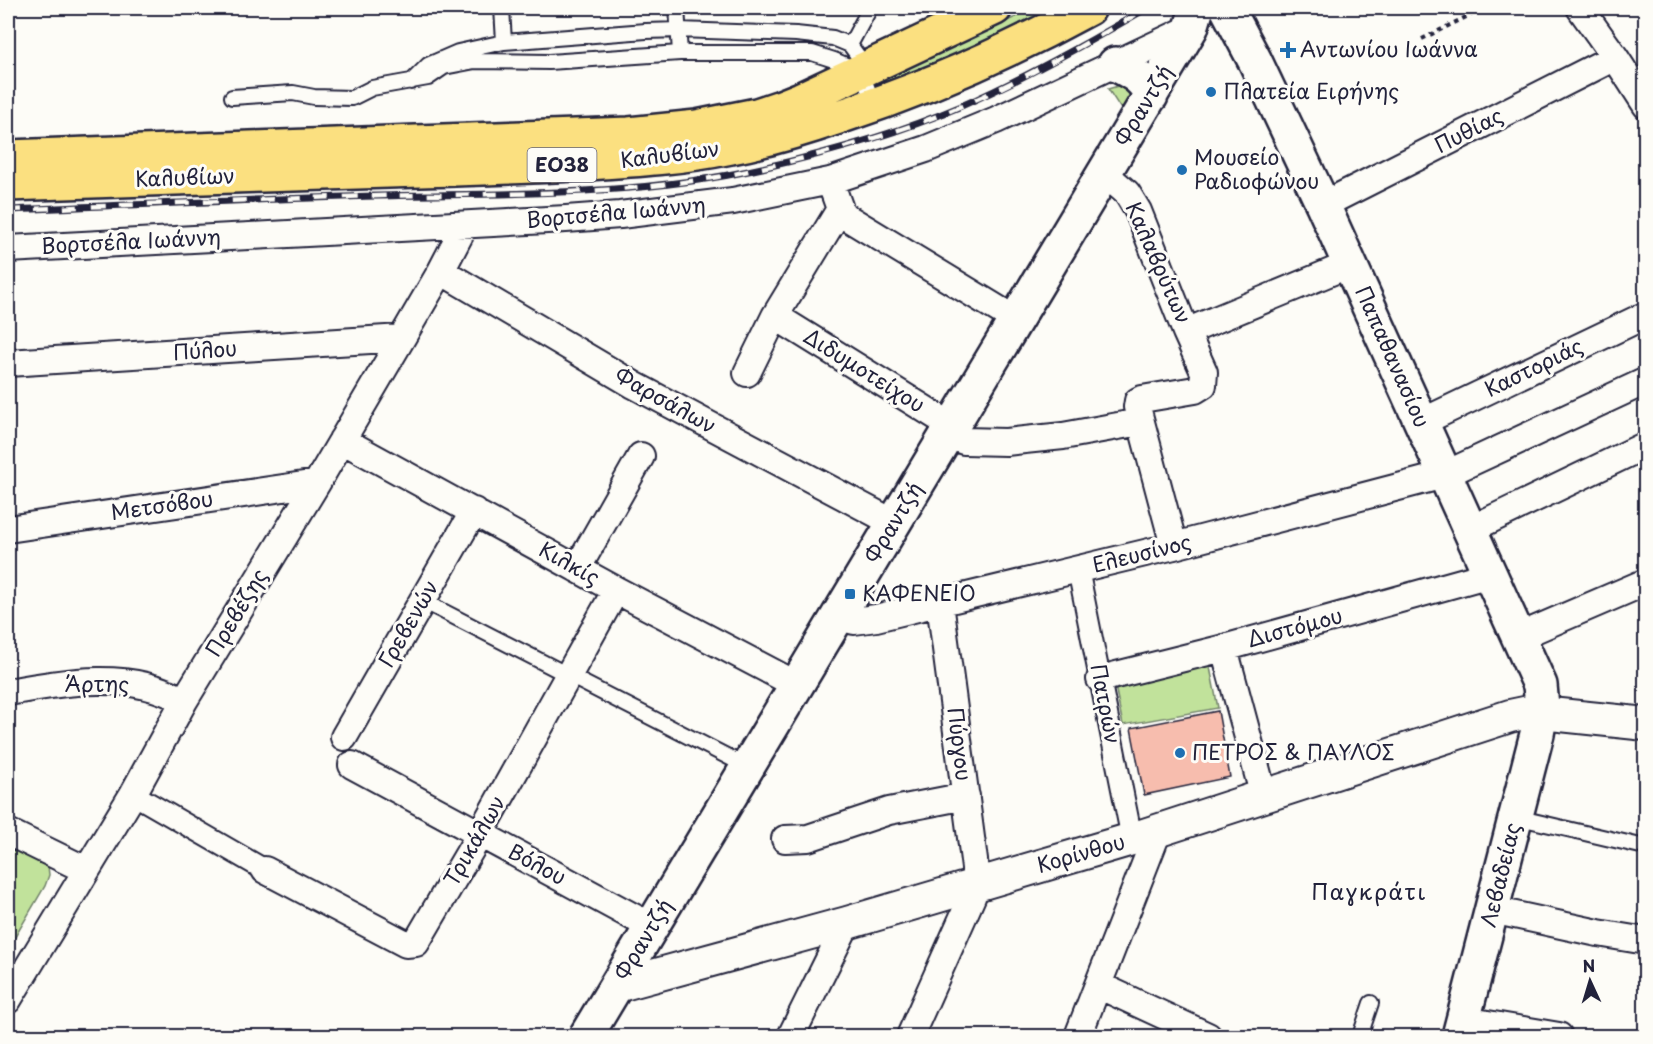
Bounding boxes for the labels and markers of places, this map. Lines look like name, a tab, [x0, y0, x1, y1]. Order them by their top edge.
place label: Αντωνίου Ιωάννα	[1300, 32, 1478, 64]
marker: Αντωνίου Ιωάννα	[1281, 43, 1295, 57]
place label: Πλατεία Ειρήνης	[1223, 74, 1399, 106]
marker: Πλατεία Ειρήνης	[1204, 85, 1218, 99]
place label: Μουσείο Ραδιοφώνου	[1194, 140, 1319, 196]
marker: Μουσείο Ραδιοφώνου	[1175, 163, 1189, 177]
place label: ΚΑΦΕΝΕΙΟ	[862, 576, 976, 608]
marker: ΚΑΦΕΝΕΙΟ	[843, 587, 857, 601]
place label: ΠΕΤΡΟΣ & ΠΑΥΛΟΣ	[1192, 735, 1395, 767]
marker: ΠΕΤΡΟΣ & ΠΑΥΛΟΣ	[1173, 746, 1187, 760]

